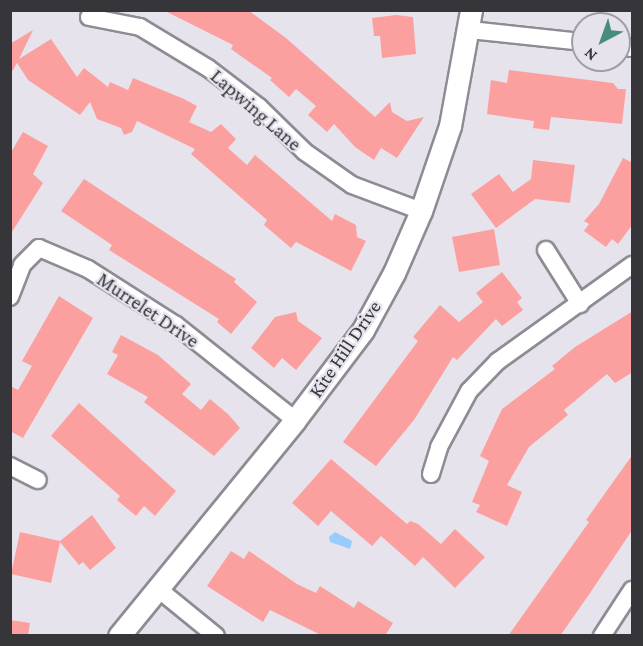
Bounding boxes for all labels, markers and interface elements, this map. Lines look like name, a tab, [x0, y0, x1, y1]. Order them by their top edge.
north arrow	[571, 12, 631, 72]
text: N	[580, 44, 600, 64]
street label: Lapwing Lane	[206, 64, 306, 156]
street label: Murrelet Drive	[93, 267, 203, 353]
street label: Kite Hill Drive	[304, 296, 386, 402]

